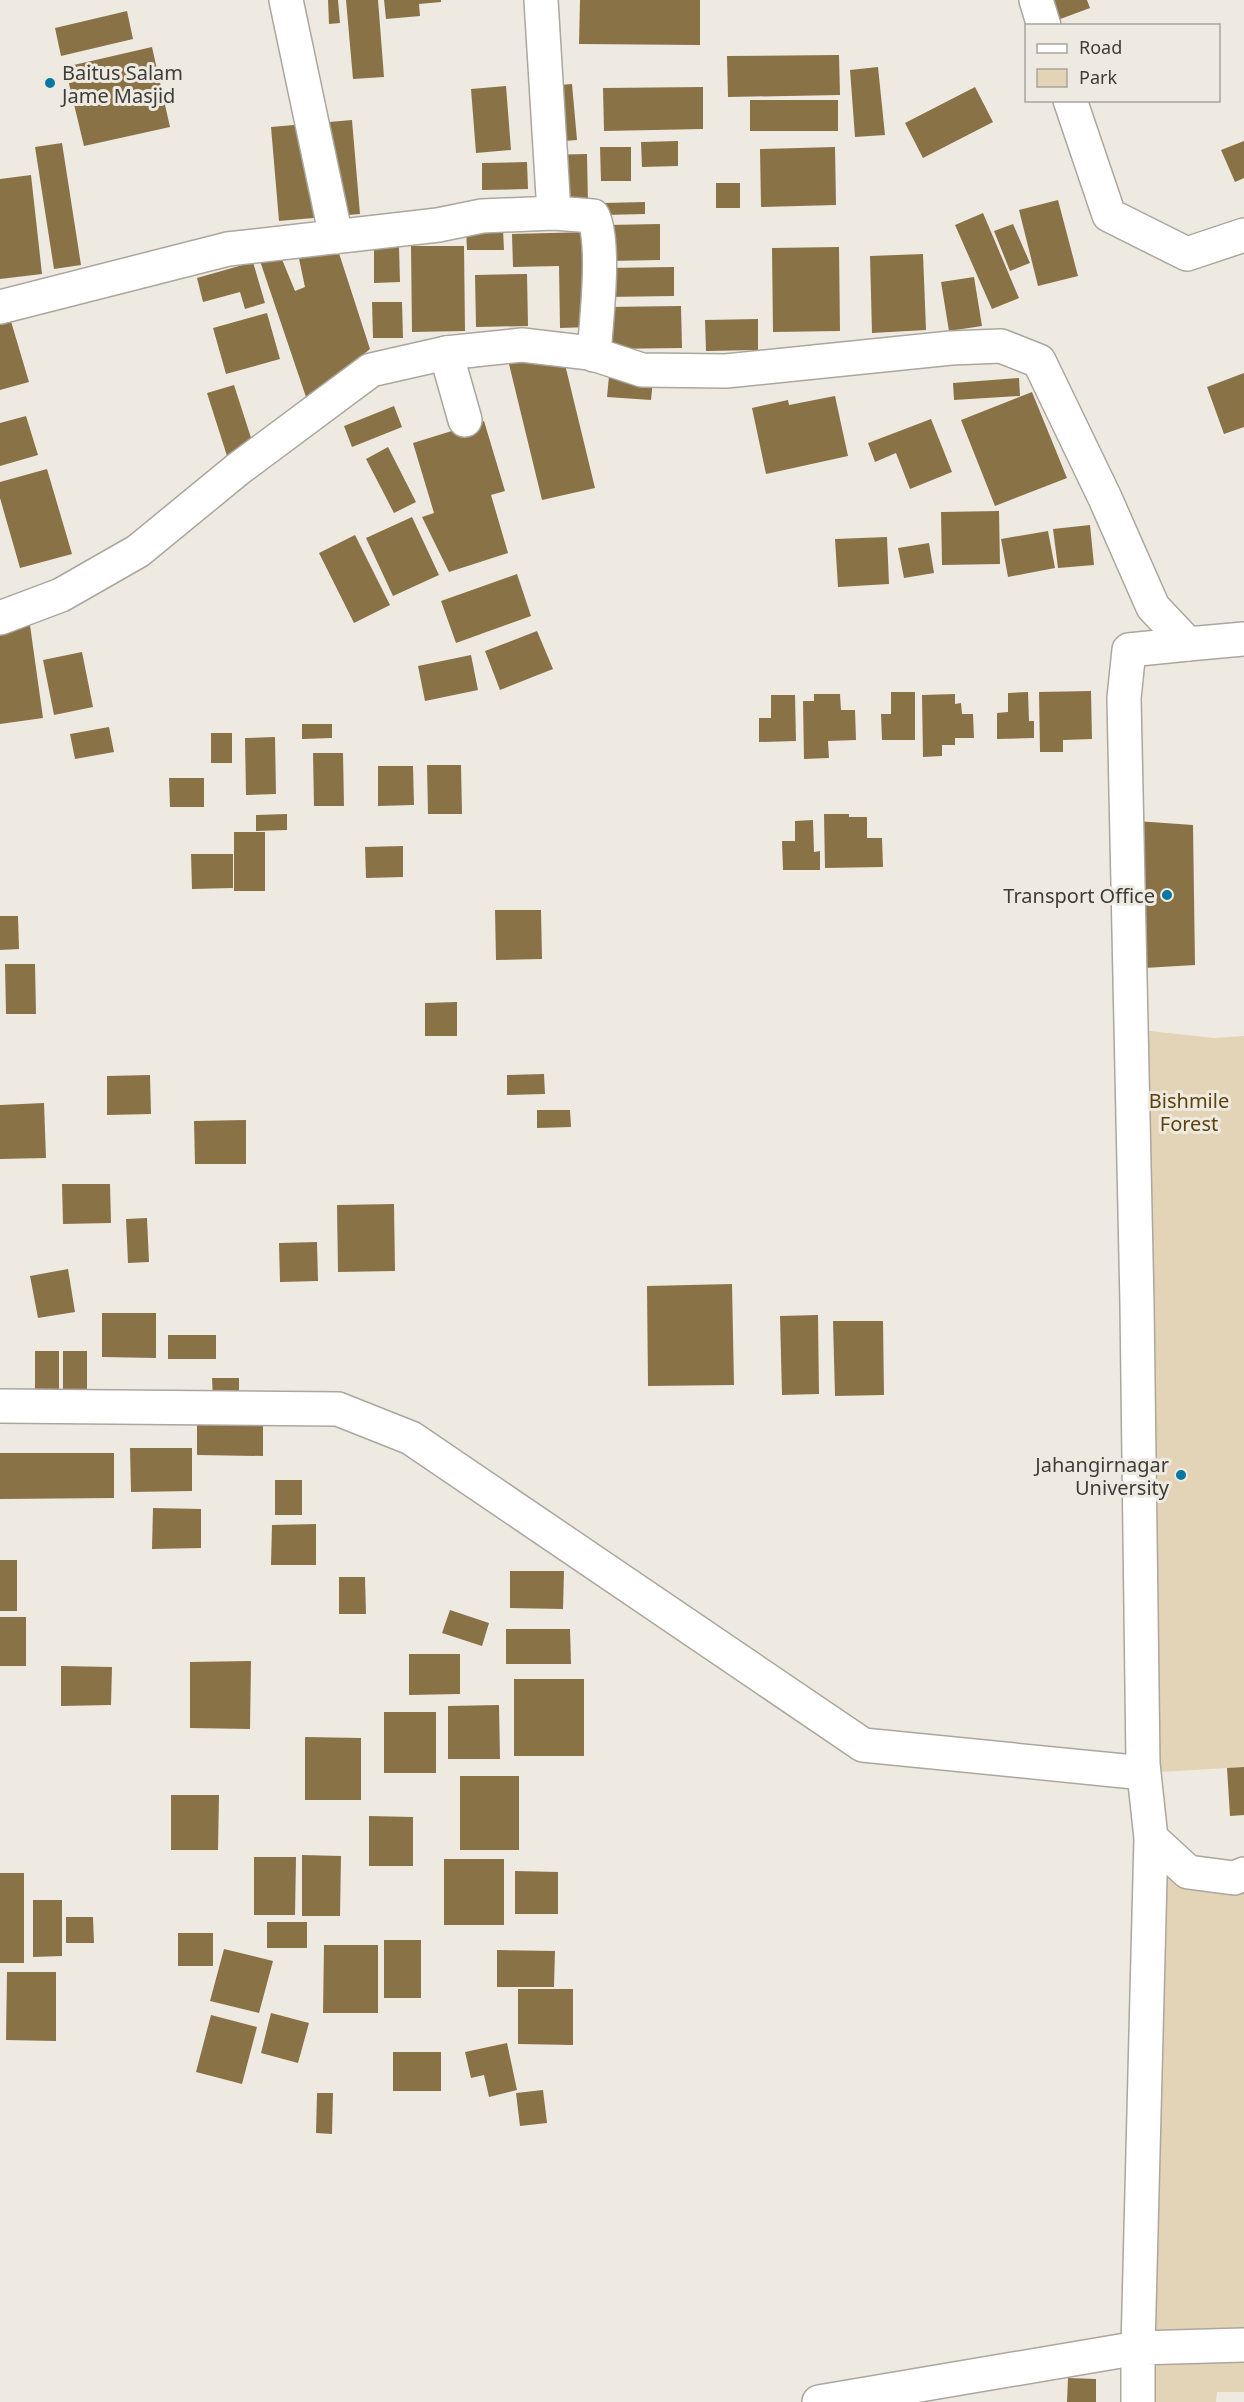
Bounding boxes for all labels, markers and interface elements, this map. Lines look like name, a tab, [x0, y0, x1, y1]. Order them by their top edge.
legend	[1025, 24, 1220, 102]
text: Road	[1079, 35, 1122, 59]
place label: Baitus Salam Jame Masjid	[60, 59, 183, 109]
text: Park	[1079, 65, 1117, 89]
marker: Baitus Salam Jame Masjid	[43, 76, 57, 90]
place label: Transport Office	[1003, 882, 1155, 909]
marker: Transport Office	[1160, 888, 1174, 902]
park label: Bishmile Forest	[1149, 1087, 1229, 1137]
place label: Jahangirnagar University	[1033, 1451, 1170, 1501]
marker: Jahangirnagar University	[1174, 1468, 1188, 1482]

